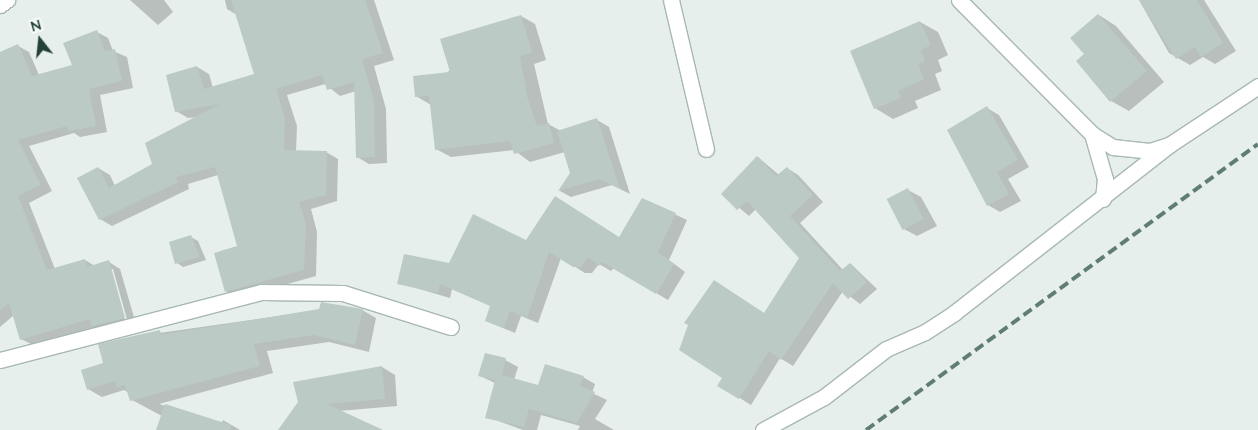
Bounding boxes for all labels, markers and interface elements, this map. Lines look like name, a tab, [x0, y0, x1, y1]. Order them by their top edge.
north arrow	[15, 15, 65, 65]
text: N	[28, 15, 43, 36]

